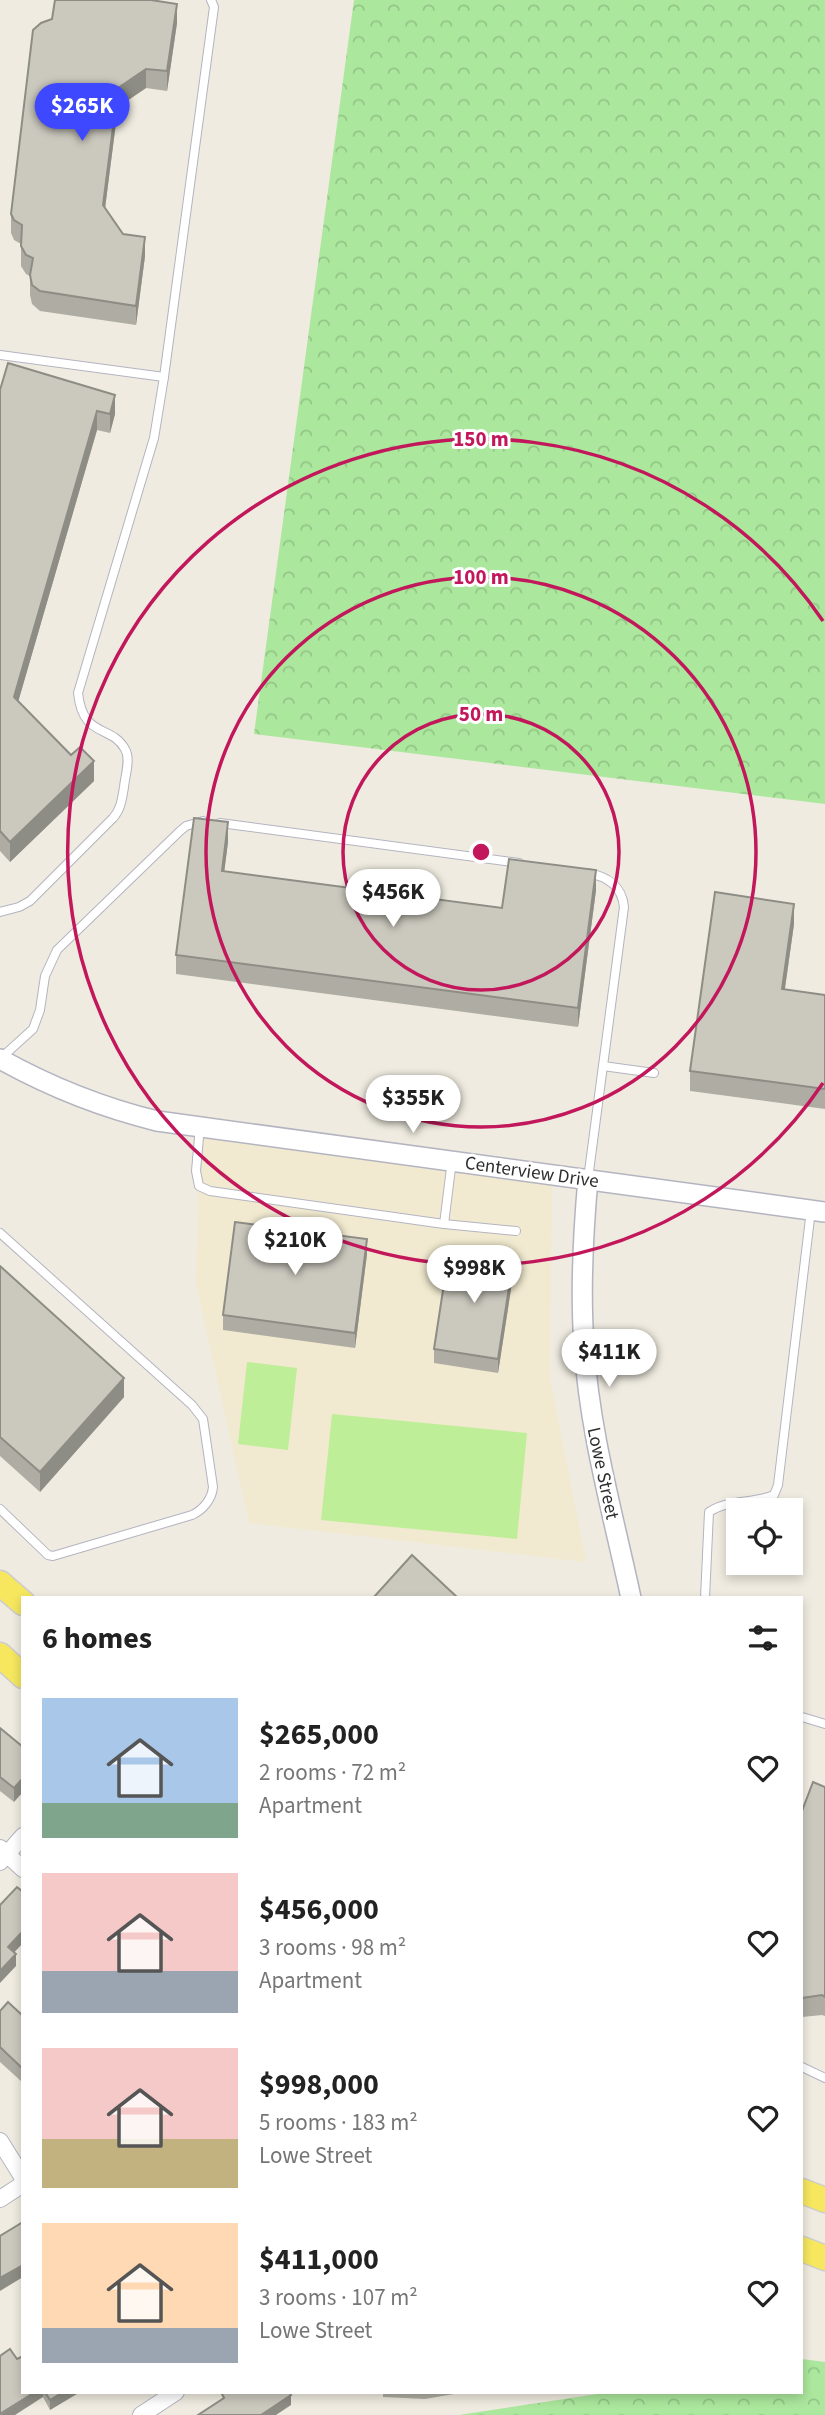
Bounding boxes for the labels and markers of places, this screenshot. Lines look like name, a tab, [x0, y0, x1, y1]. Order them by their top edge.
pin: $265K	[33, 83, 131, 143]
centre of rings	[469, 840, 493, 864]
pin: $456K	[344, 870, 442, 929]
pin: $355K	[364, 1076, 462, 1135]
pin: $210K	[246, 1218, 344, 1277]
pin: $998K	[425, 1246, 523, 1305]
pin: $411K	[560, 1330, 658, 1389]

